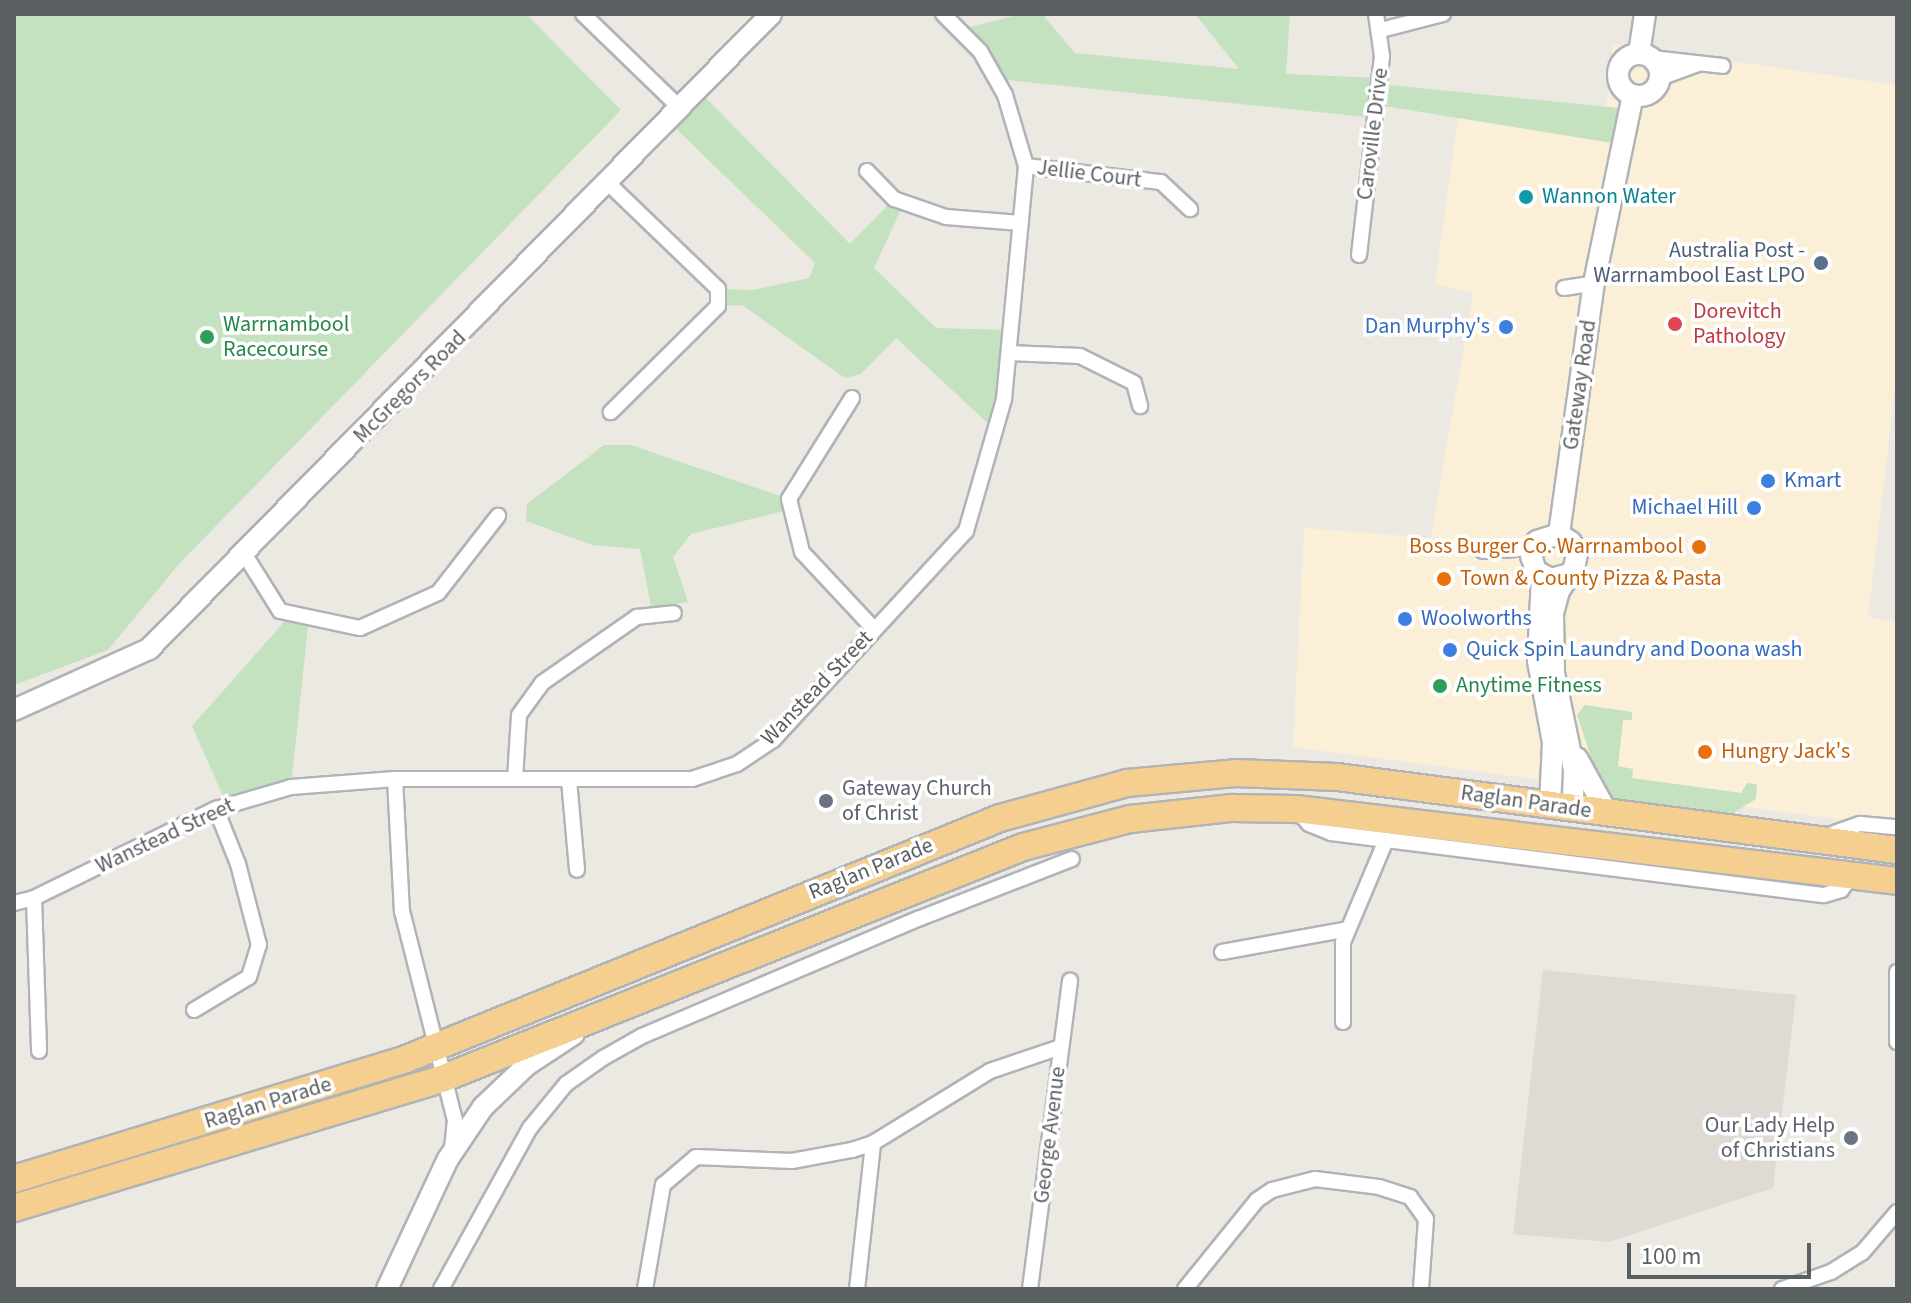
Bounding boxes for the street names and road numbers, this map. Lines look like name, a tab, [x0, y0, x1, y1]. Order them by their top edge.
street label: Caroville Drive	[1352, 66, 1394, 202]
street label: Jellie Court	[1035, 155, 1143, 193]
street label: Gateway Road	[1558, 318, 1602, 452]
street label: McGregors Road	[348, 325, 472, 449]
street label: Wanstead Street	[756, 625, 878, 751]
street label: Raglan Parade	[1459, 780, 1593, 824]
street label: Wanstead Street	[92, 792, 238, 880]
street label: Raglan Parade	[805, 832, 937, 906]
street label: George Avenue	[1029, 1065, 1071, 1205]
street label: Raglan Parade	[201, 1071, 335, 1135]

